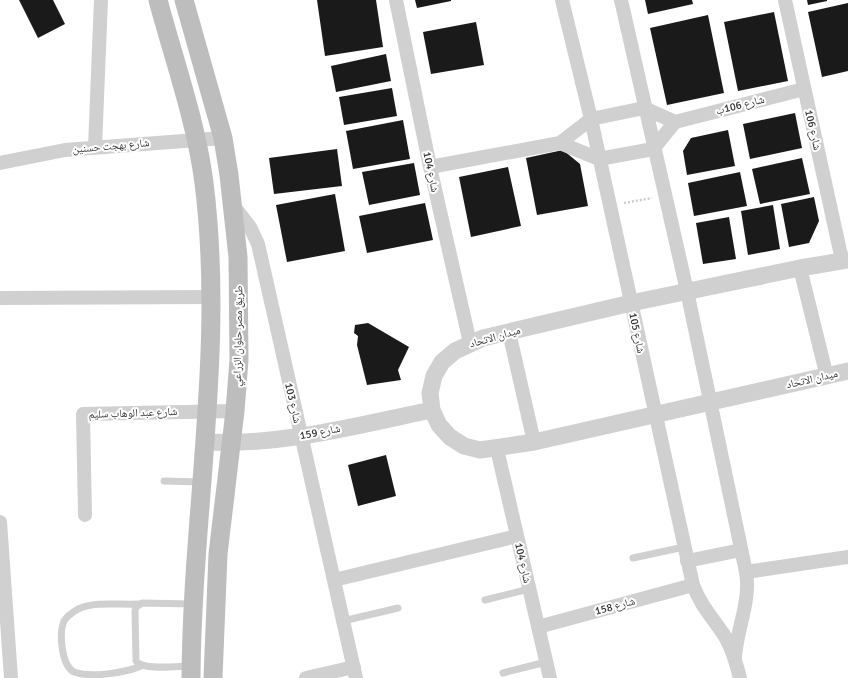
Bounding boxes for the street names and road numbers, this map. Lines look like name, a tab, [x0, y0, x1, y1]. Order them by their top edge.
street label: شارع 106ب	[714, 93, 766, 117]
street label: شارع 106	[802, 108, 824, 152]
street label: شارع بهجت حسنين	[72, 136, 150, 156]
street label: شارع 104	[420, 151, 442, 193]
street label: طريق مصر حلوان الزراعي	[231, 285, 247, 387]
street label: شارع 105	[626, 312, 648, 354]
street label: ميدان الاتحاد	[468, 324, 522, 350]
street label: ميدان الاتحاد	[785, 367, 839, 391]
street label: شارع 103	[282, 381, 304, 425]
street label: شارع عبد الوهاب سليم	[88, 405, 178, 422]
street label: شارع 159	[299, 422, 341, 442]
street label: شارع 104	[512, 541, 534, 585]
street label: شارع 158	[593, 594, 637, 618]

